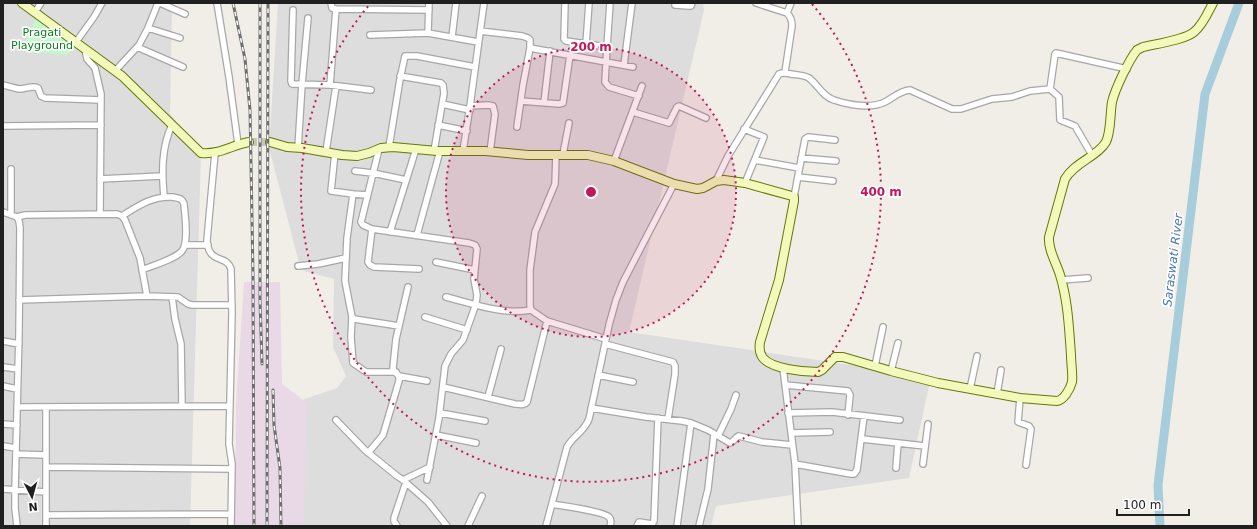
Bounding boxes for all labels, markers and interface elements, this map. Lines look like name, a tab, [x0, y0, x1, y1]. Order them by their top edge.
park label: Pragati Playground	[11, 26, 73, 52]
text: 200 m	[570, 40, 612, 54]
centre of rings	[584, 185, 598, 199]
text: 400 m	[860, 185, 902, 199]
water label: Saraswati River	[1160, 212, 1186, 307]
north arrow	[12, 477, 52, 517]
scale bar	[1117, 491, 1189, 517]
text: 100 m	[1123, 498, 1161, 512]
text: N	[28, 500, 38, 513]

